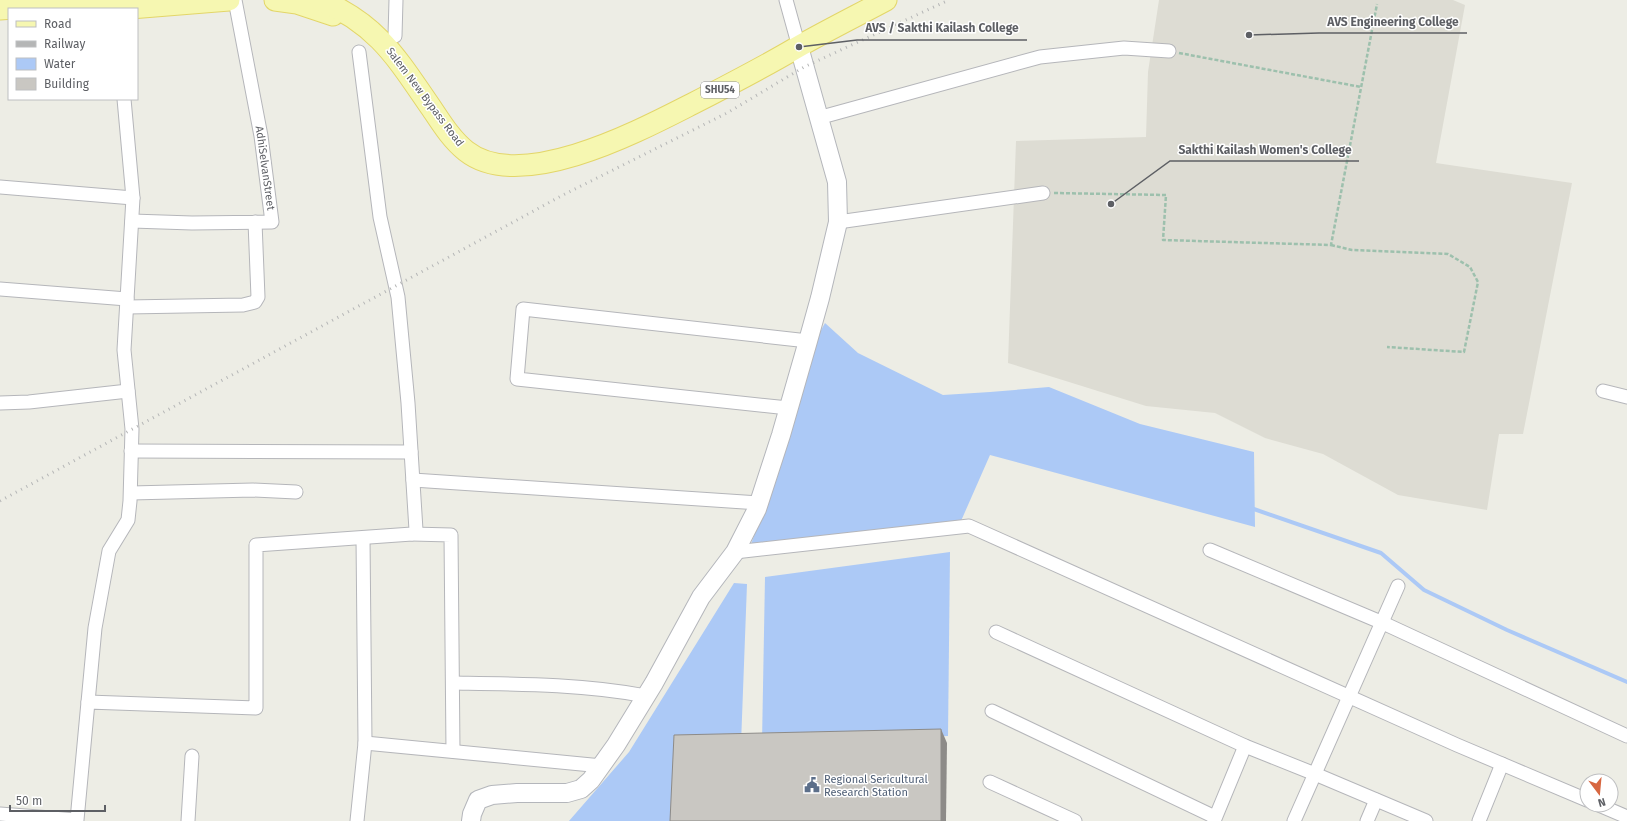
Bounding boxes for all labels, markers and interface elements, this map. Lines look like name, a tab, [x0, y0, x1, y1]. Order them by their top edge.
legend	[8, 8, 138, 100]
callout: AVS Engineering College	[1319, 9, 1467, 33]
text: AVS Engineering College	[1326, 15, 1459, 29]
callout: AVS / Sakthi Kailash College	[857, 16, 1027, 40]
text: Road	[44, 17, 72, 31]
text: AVS / Sakthi Kailash College	[864, 21, 1019, 35]
text: Railway	[44, 37, 85, 51]
street label: Salem New Bypass Road	[384, 45, 466, 149]
text: Water	[44, 57, 76, 71]
text: Building	[44, 77, 90, 91]
road number: SHU54	[701, 82, 739, 98]
street label: AdhiSelvanStreet	[253, 125, 277, 211]
callout: Sakthi Kailash Women's College	[1170, 137, 1359, 161]
text: Sakthi Kailash Women's College	[1178, 143, 1352, 157]
place label: Regional Sericultural Research Station	[824, 773, 928, 799]
north arrow	[1579, 773, 1619, 813]
public building icon: Regional Sericultural Research Station	[803, 776, 821, 794]
scale bar	[10, 787, 105, 813]
text: 50 m	[16, 794, 42, 808]
text: N	[1596, 795, 1607, 809]

